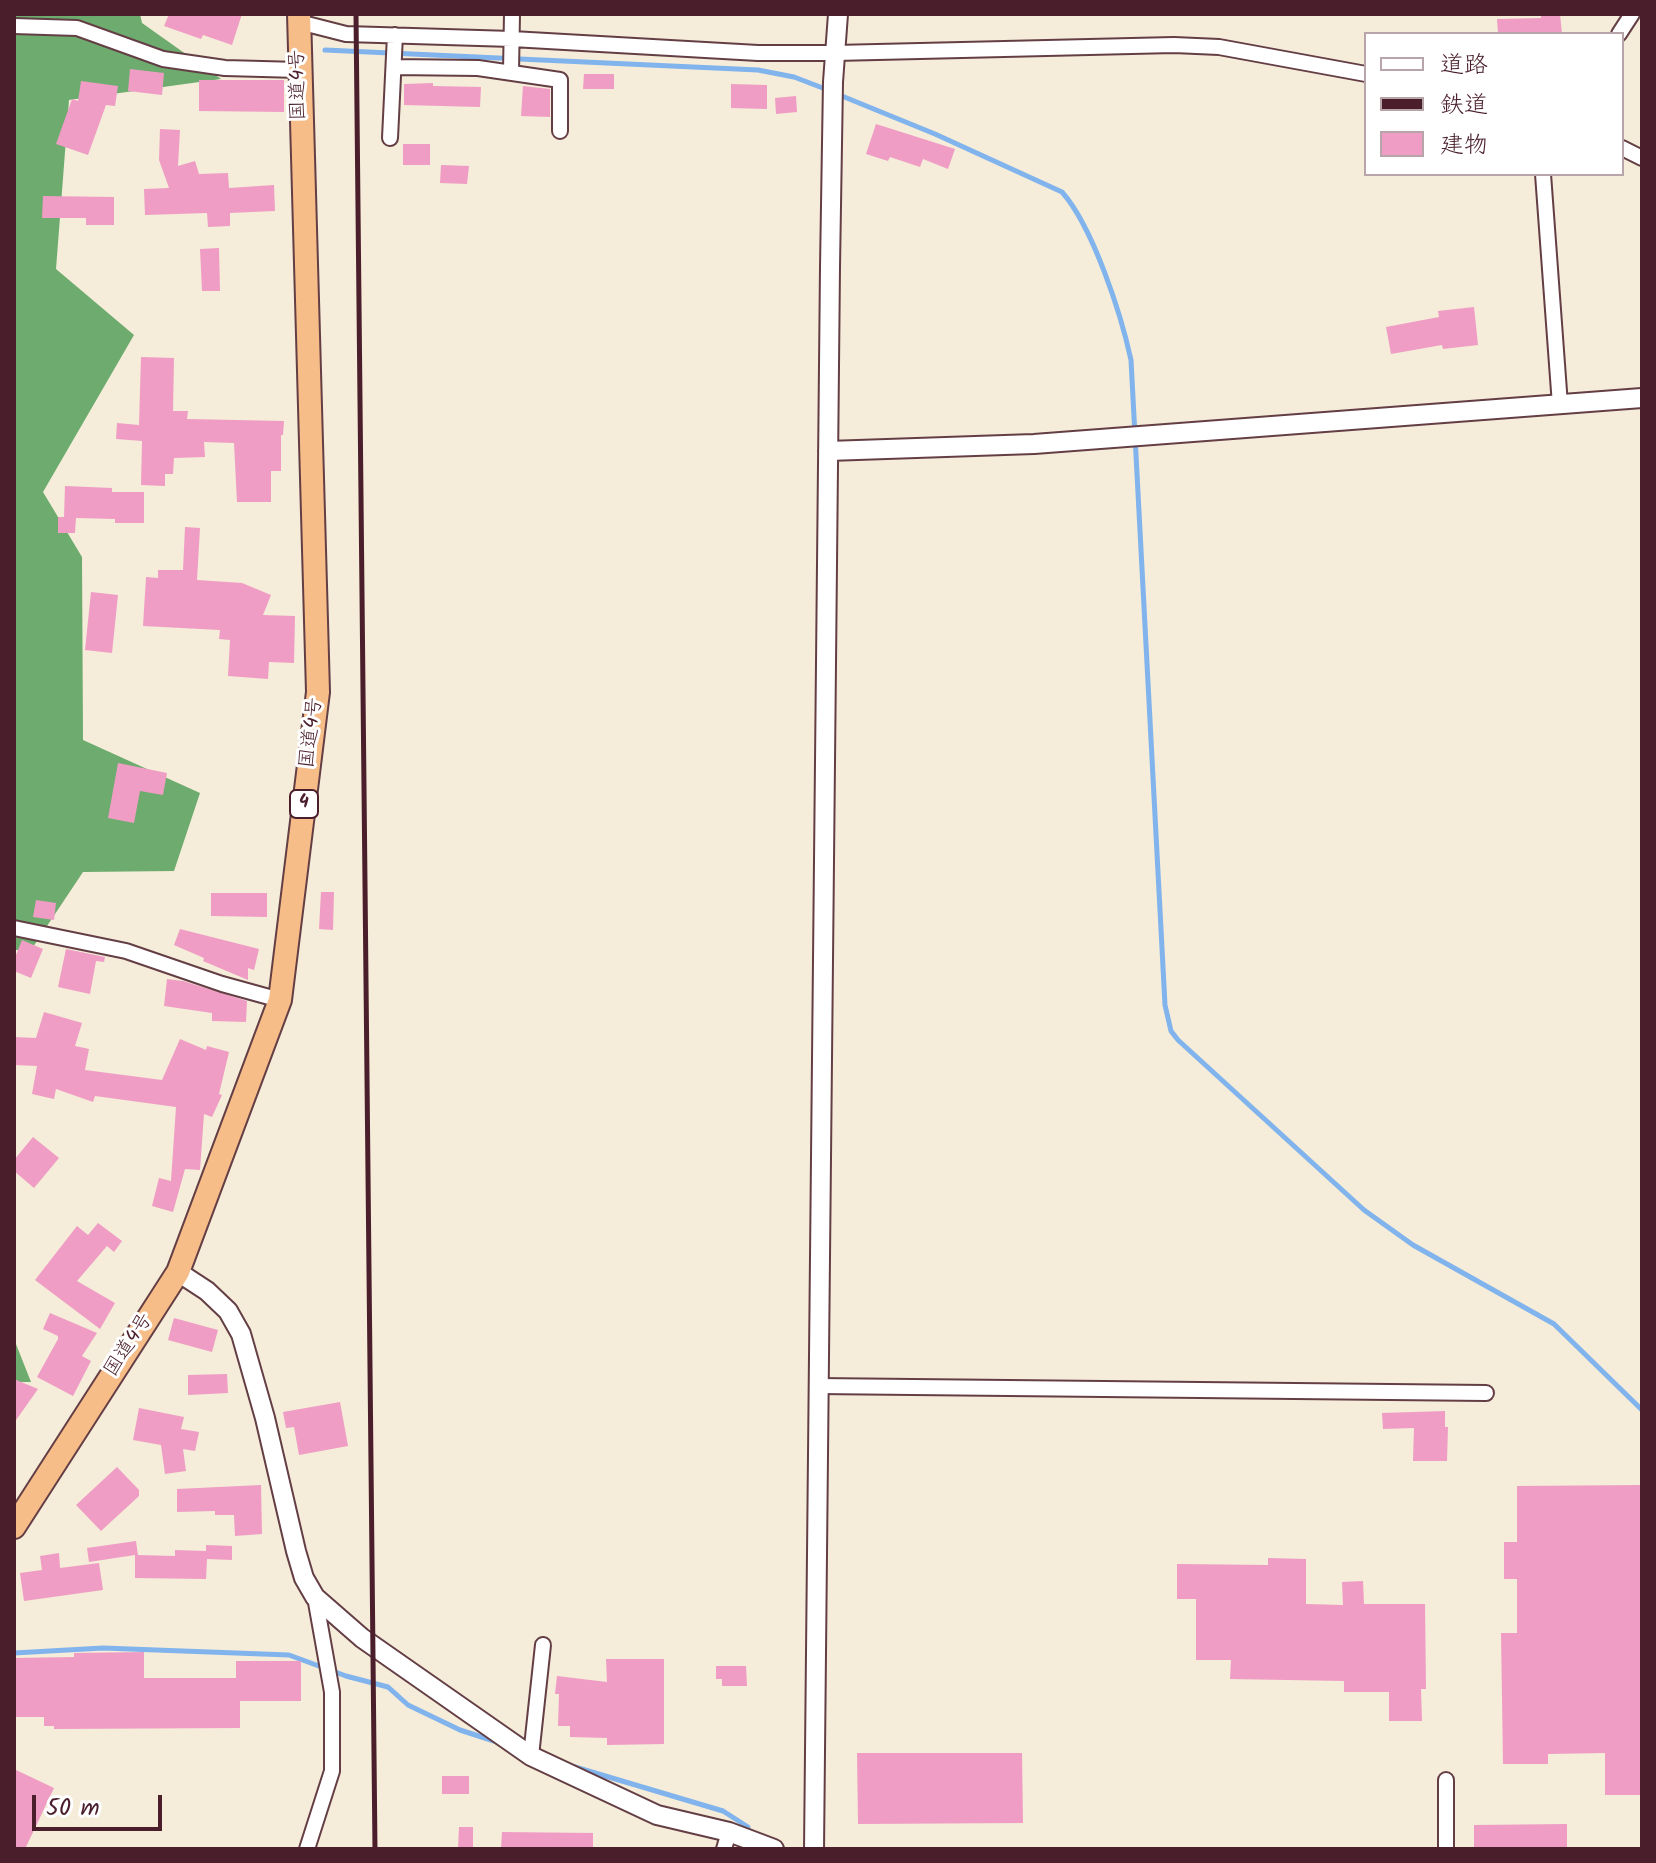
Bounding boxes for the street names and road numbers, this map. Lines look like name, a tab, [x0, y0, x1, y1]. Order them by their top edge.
street label: 国道4号	[287, 49, 313, 121]
street label: 国道4号	[297, 696, 329, 770]
road number: 4	[290, 790, 318, 818]
street label: 国道4号	[101, 1310, 159, 1382]

